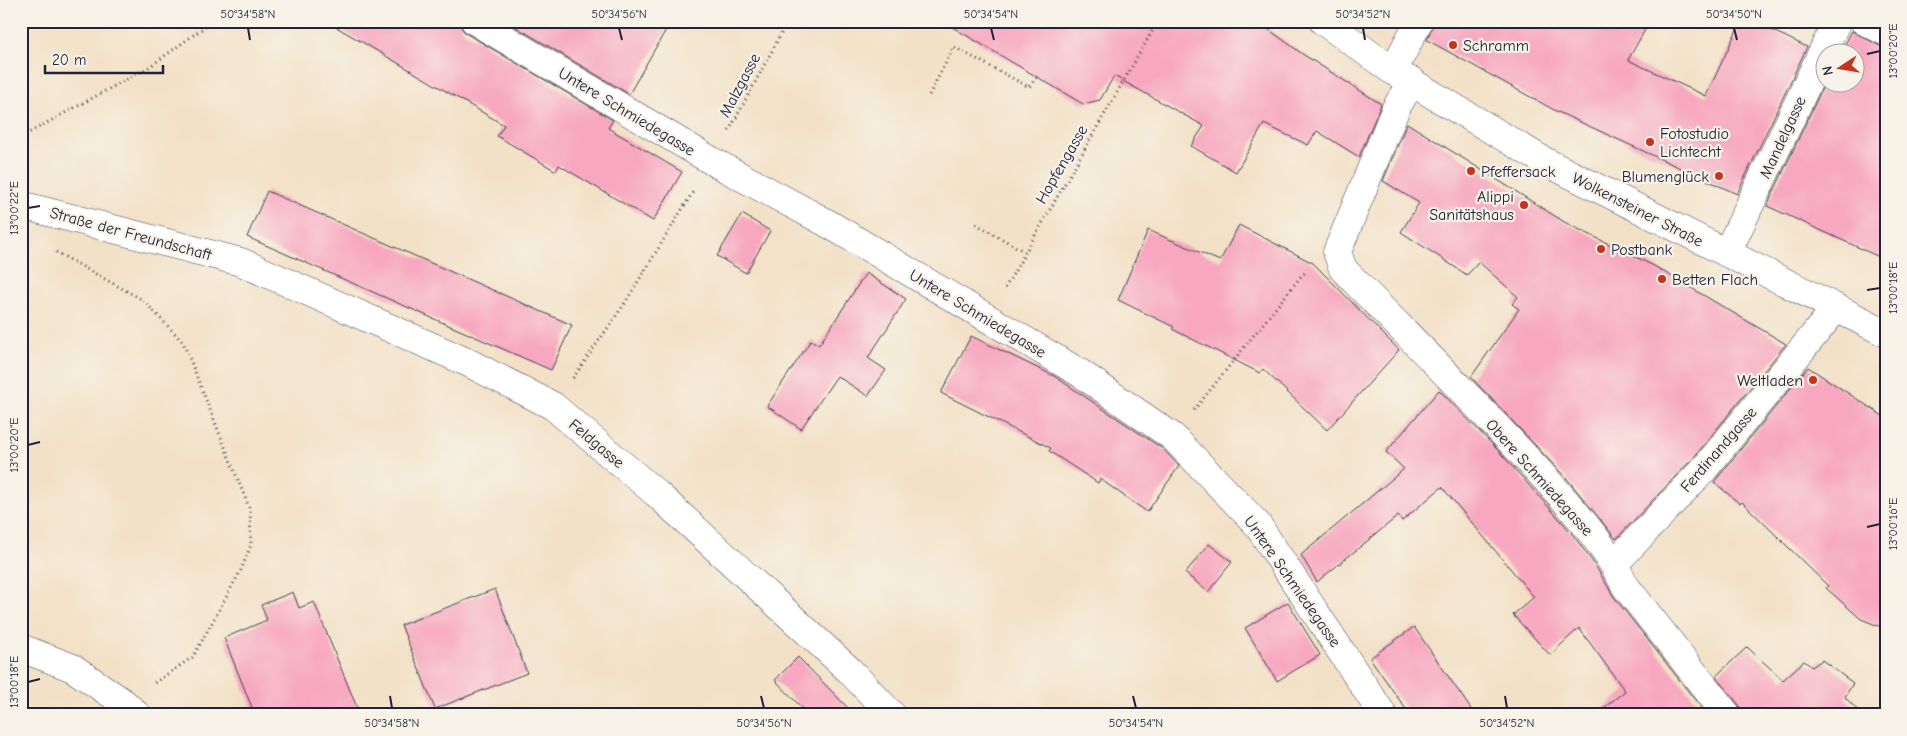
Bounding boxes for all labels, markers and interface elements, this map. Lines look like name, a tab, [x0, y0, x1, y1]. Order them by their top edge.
text: 50°34'58"N	[221, 7, 275, 21]
text: 50°34'56"N	[591, 7, 647, 21]
text: 50°34'54"N	[964, 7, 1018, 21]
text: 50°34'52"N	[1336, 7, 1390, 21]
text: 50°34'50"N	[1706, 7, 1762, 21]
text: 13°00'20"E	[1886, 24, 1900, 78]
place label: Schramm	[1463, 37, 1529, 55]
marker: Schramm	[1447, 39, 1459, 51]
scale bar	[45, 42, 162, 74]
north arrow	[1814, 42, 1864, 92]
street label: Malzgasse	[716, 50, 764, 120]
text: 20 m	[52, 51, 86, 69]
street label: Untere Schmiedegasse	[555, 64, 698, 160]
text: N	[1819, 64, 1837, 77]
street label: Mandelgasse	[1756, 94, 1810, 181]
street label: Hopfengasse	[1032, 122, 1092, 207]
place label: Fotostudio Lichtecht	[1660, 125, 1729, 161]
marker: Fotostudio Lichtecht	[1644, 136, 1656, 148]
place label: Pfeffersack	[1481, 163, 1556, 181]
marker: Pfeffersack	[1465, 165, 1477, 177]
place label: Blumenglück	[1622, 168, 1709, 186]
street label: Wolkensteiner Straße	[1569, 169, 1706, 251]
marker: Blumenglück	[1713, 170, 1725, 182]
text: 13°00'22"E	[7, 181, 21, 235]
place label: Alippi Sanitätshaus	[1429, 188, 1514, 224]
marker: Alippi Sanitätshaus	[1518, 199, 1530, 211]
street label: Straße der Freundschaft	[48, 204, 214, 264]
place label: Postbank	[1611, 241, 1673, 259]
marker: Postbank	[1595, 243, 1607, 255]
text: 13°00'18"E	[1886, 262, 1900, 314]
street label: Untere Schmiedegasse	[906, 266, 1049, 362]
place label: Betten Flach	[1672, 271, 1758, 289]
marker: Betten Flach	[1656, 273, 1668, 285]
place label: Weltladen	[1737, 372, 1803, 390]
marker: Weltladen	[1807, 374, 1819, 386]
street label: Ferdinandgasse	[1677, 403, 1761, 496]
street label: Feldgasse	[565, 416, 628, 472]
street label: Obere Schmiedegasse	[1482, 416, 1596, 540]
text: 13°00'20"E	[7, 418, 21, 472]
text: 13°00'16"E	[1886, 498, 1900, 550]
street label: Untere Schmiedegasse	[1240, 513, 1344, 651]
text: 13°00'18"E	[7, 656, 21, 708]
text: 50°34'58"N	[365, 716, 419, 730]
text: 50°34'56"N	[736, 716, 792, 730]
text: 50°34'54"N	[1109, 716, 1163, 730]
text: 50°34'52"N	[1480, 716, 1534, 730]

